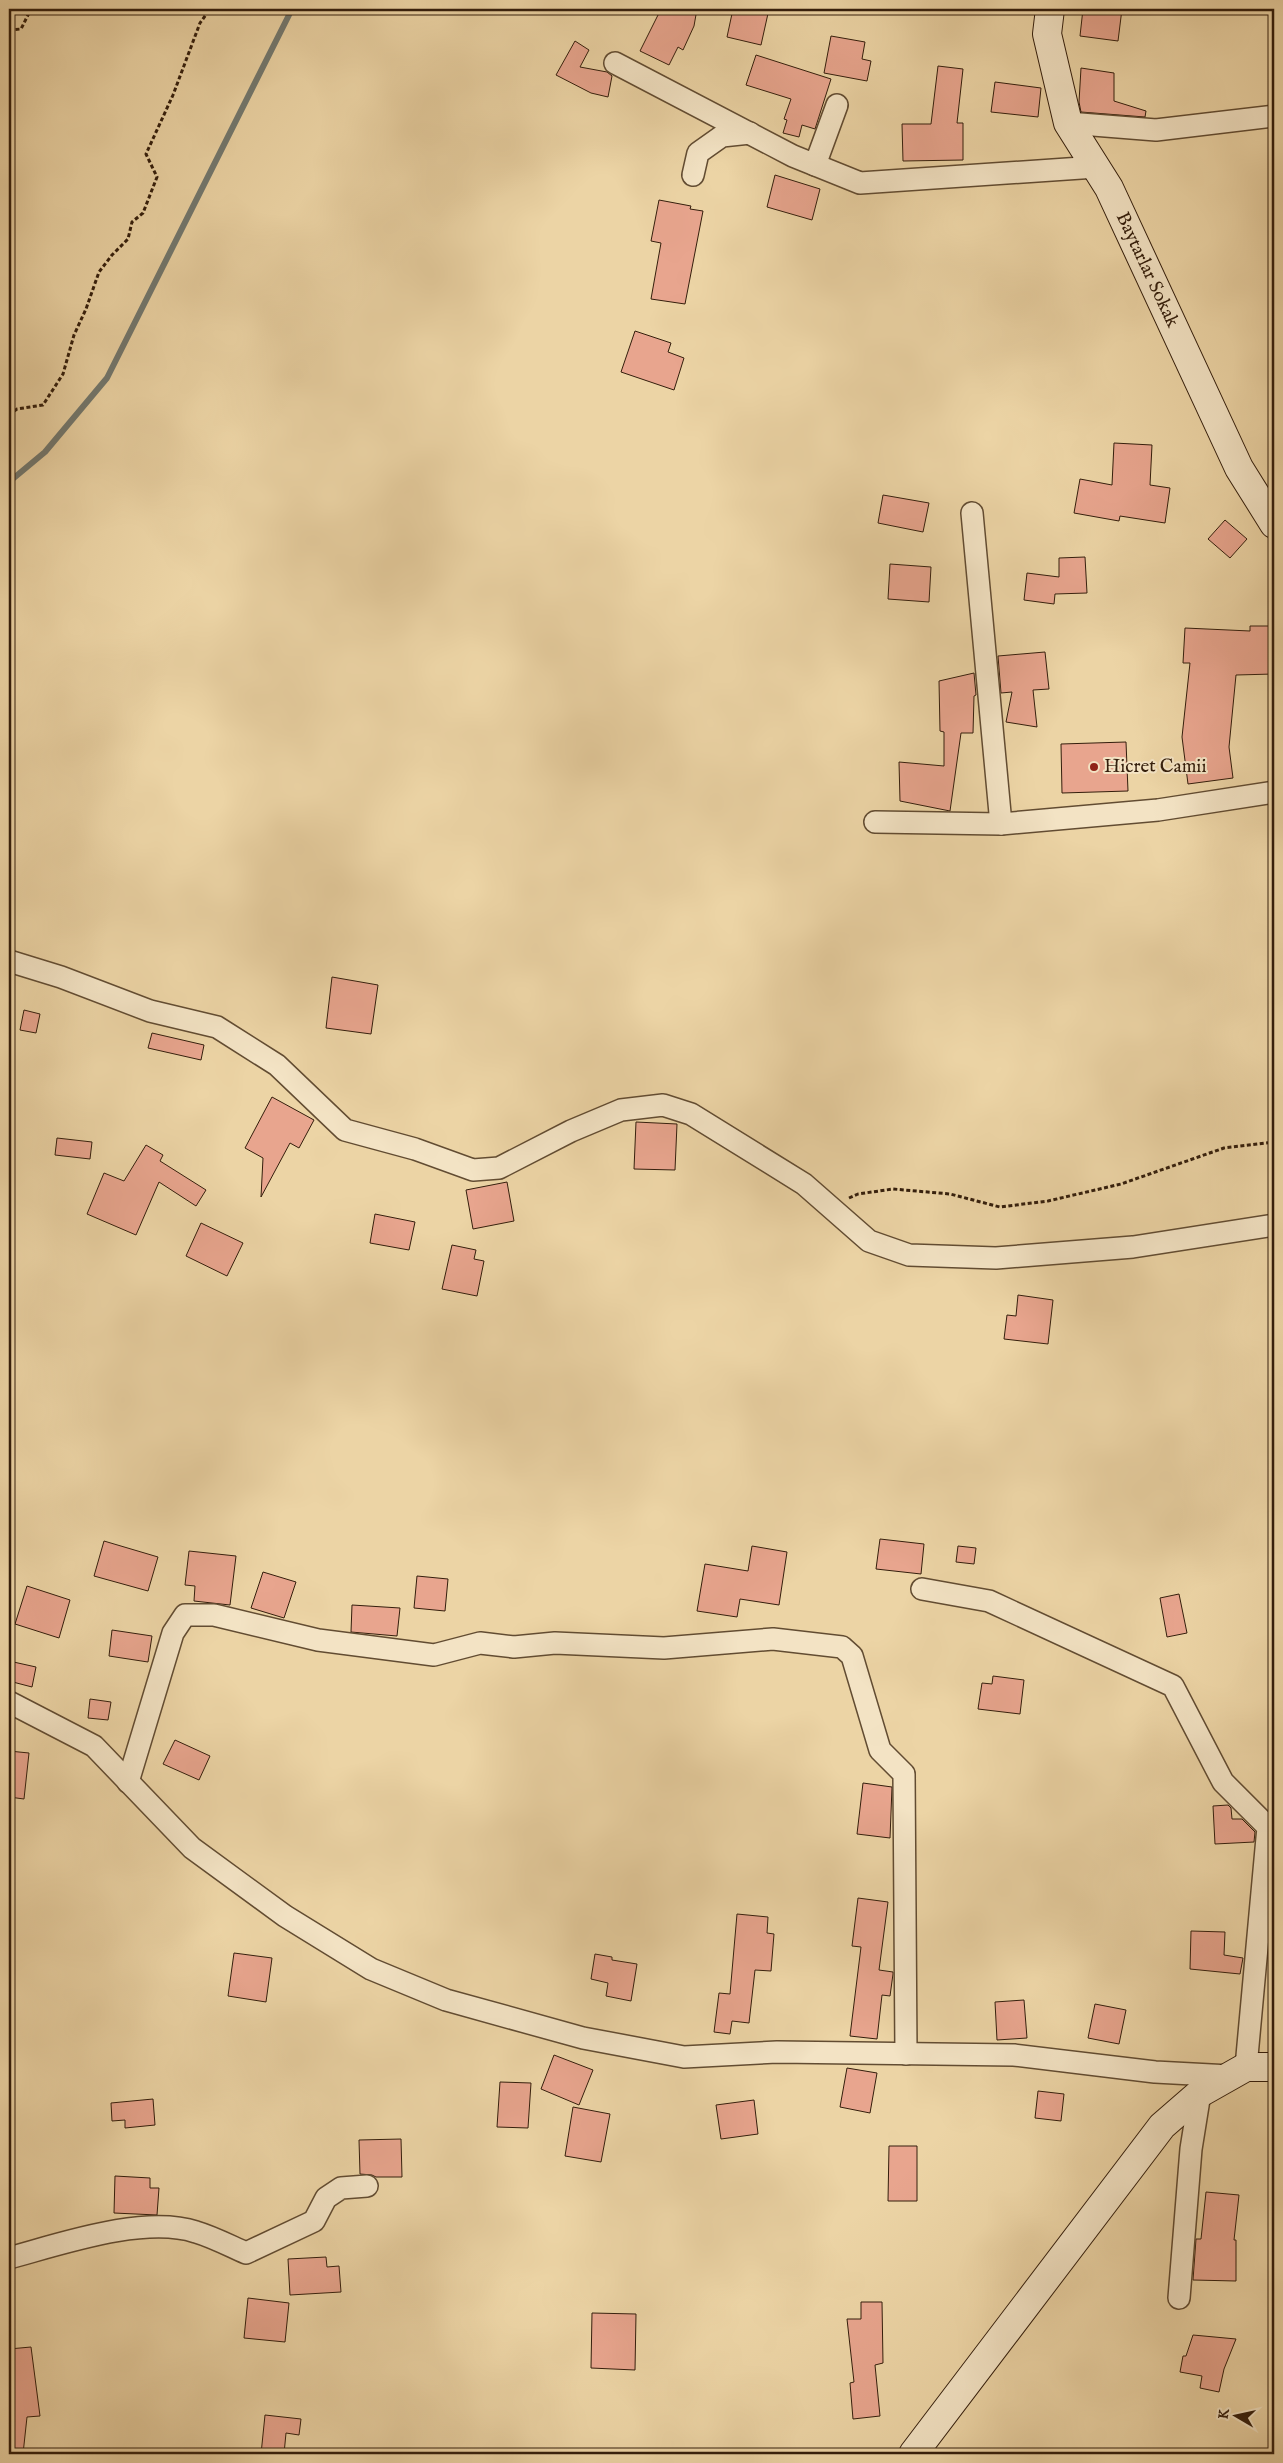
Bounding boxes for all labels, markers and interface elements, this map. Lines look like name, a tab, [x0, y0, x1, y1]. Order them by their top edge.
street label: Baytarlar Sokak	[1110, 208, 1185, 332]
place label: Hicret Camii	[1104, 755, 1207, 779]
marker: Hicret Camii	[1088, 761, 1100, 773]
north arrow	[1210, 2390, 1260, 2440]
text: K	[1214, 2407, 1234, 2421]

